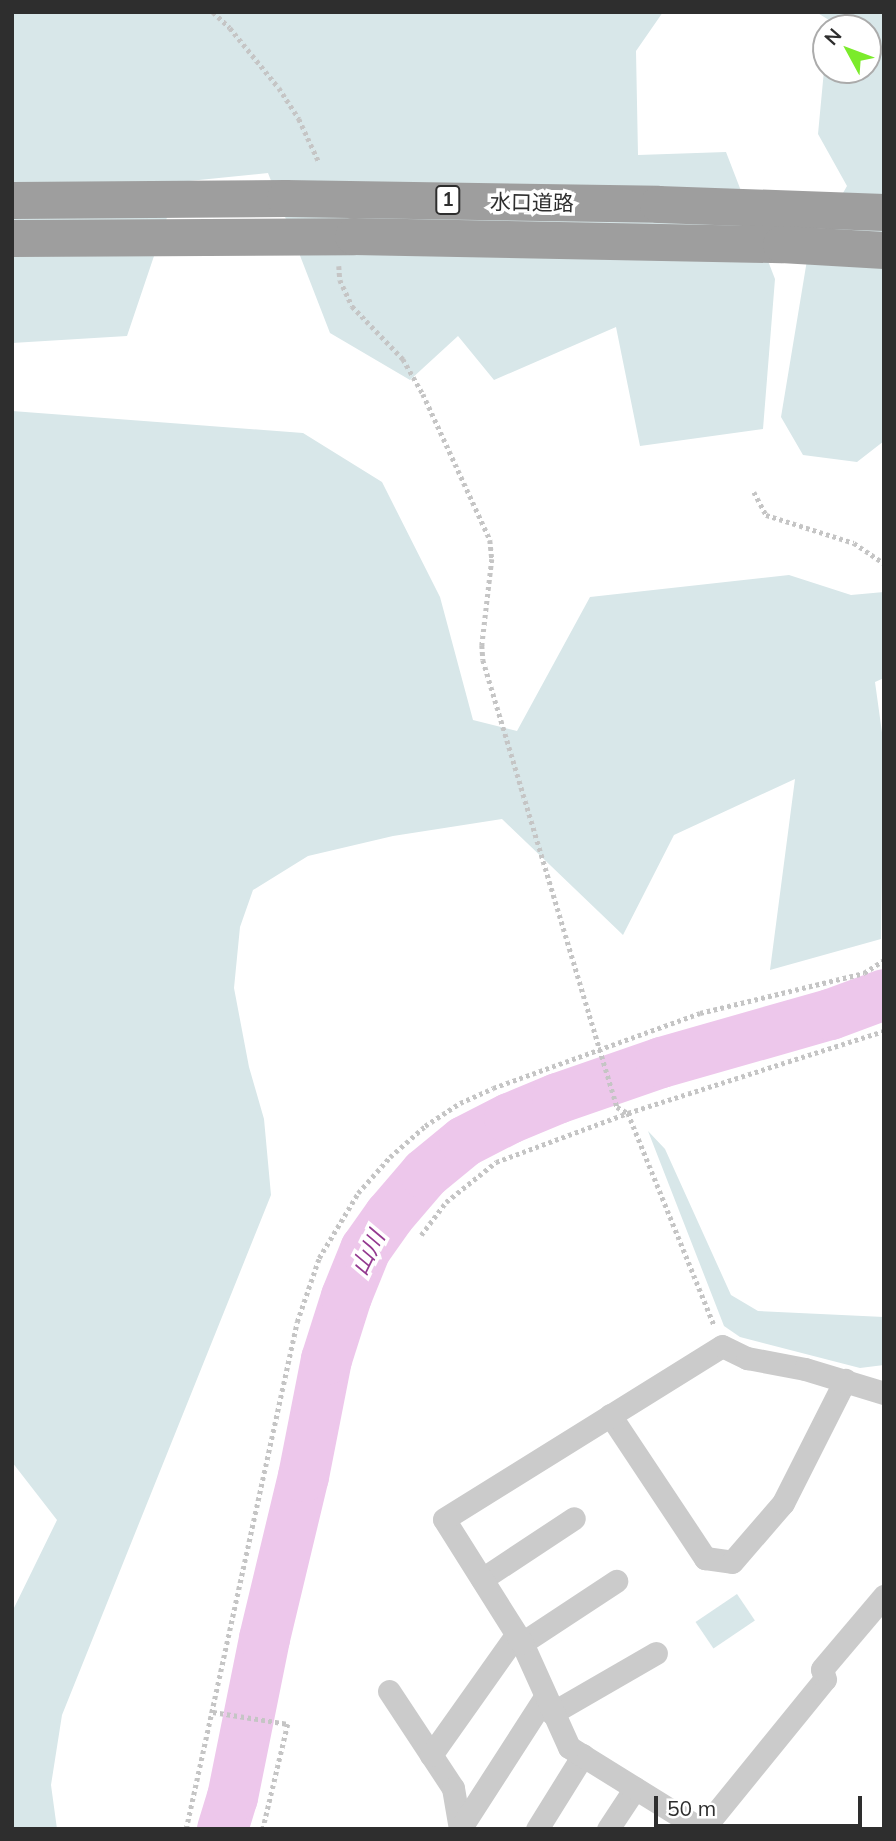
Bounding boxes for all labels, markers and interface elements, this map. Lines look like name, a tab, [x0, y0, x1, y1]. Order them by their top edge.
north arrow	[812, 14, 882, 84]
text: N	[819, 23, 846, 50]
road number: 1	[434, 184, 462, 216]
street label: 水口道路	[490, 189, 574, 215]
water label: 山川	[346, 1226, 390, 1280]
scale bar	[658, 1782, 866, 1826]
text: 50 m	[667, 1795, 716, 1821]

